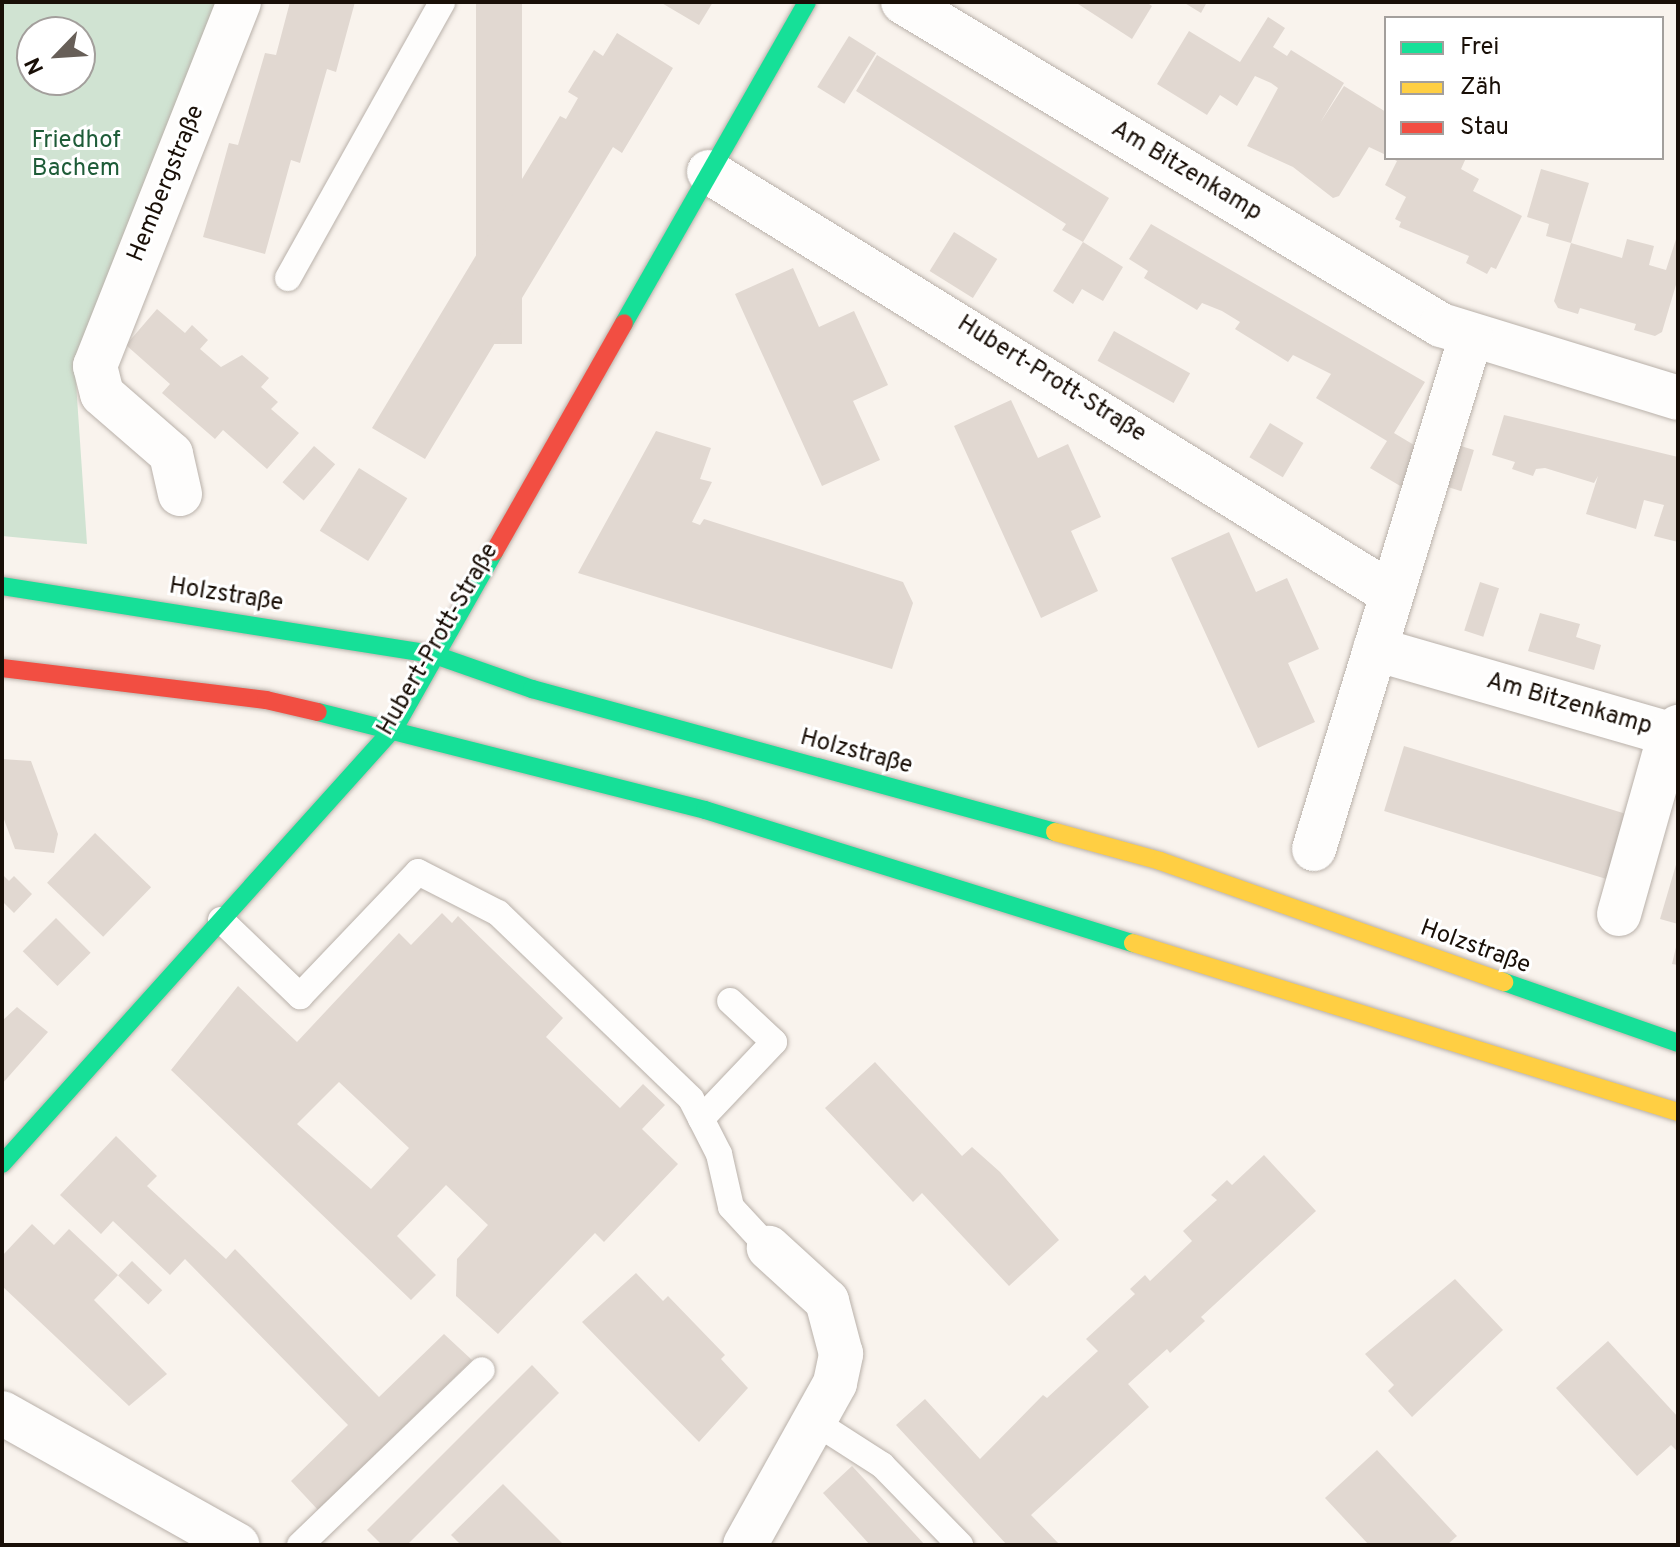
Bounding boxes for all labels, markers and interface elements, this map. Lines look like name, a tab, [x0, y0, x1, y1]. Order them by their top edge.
north arrow	[16, 16, 96, 96]
legend	[1384, 16, 1664, 160]
text: Frei	[1460, 33, 1499, 63]
text: N	[20, 53, 51, 78]
text: Zäh	[1460, 73, 1502, 103]
street label: Hembergstraße	[122, 101, 212, 267]
text: Stau	[1460, 113, 1509, 143]
street label: Am Bitzenkamp	[1105, 116, 1267, 228]
park label: Friedhof Bachem	[32, 128, 120, 184]
street label: Hubert-Prott-Straße	[951, 310, 1151, 450]
street label: Hubert-Prott-Straße	[372, 539, 506, 741]
street label: Holzstraße	[167, 573, 285, 619]
street label: Am Bitzenkamp	[1483, 668, 1655, 742]
street label: Holzstraße	[797, 724, 915, 782]
street label: Holzstraße	[1416, 915, 1534, 981]

